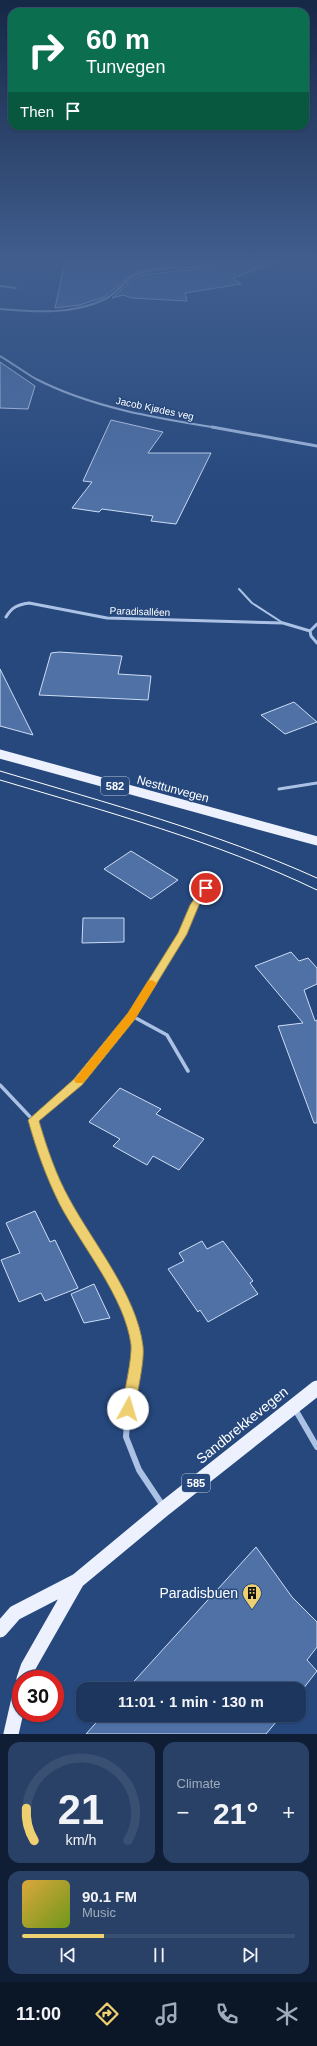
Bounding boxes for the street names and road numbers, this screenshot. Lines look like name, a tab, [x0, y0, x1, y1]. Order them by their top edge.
street label: Jacob Kjødes veg	[115, 395, 195, 422]
street label: Paradisalléen	[110, 605, 170, 618]
street label: Nesttunvegen	[135, 773, 211, 805]
road number: 582	[101, 777, 129, 795]
street label: Sandbrekkevegen	[193, 1383, 291, 1467]
road number: 585	[182, 1474, 210, 1492]

